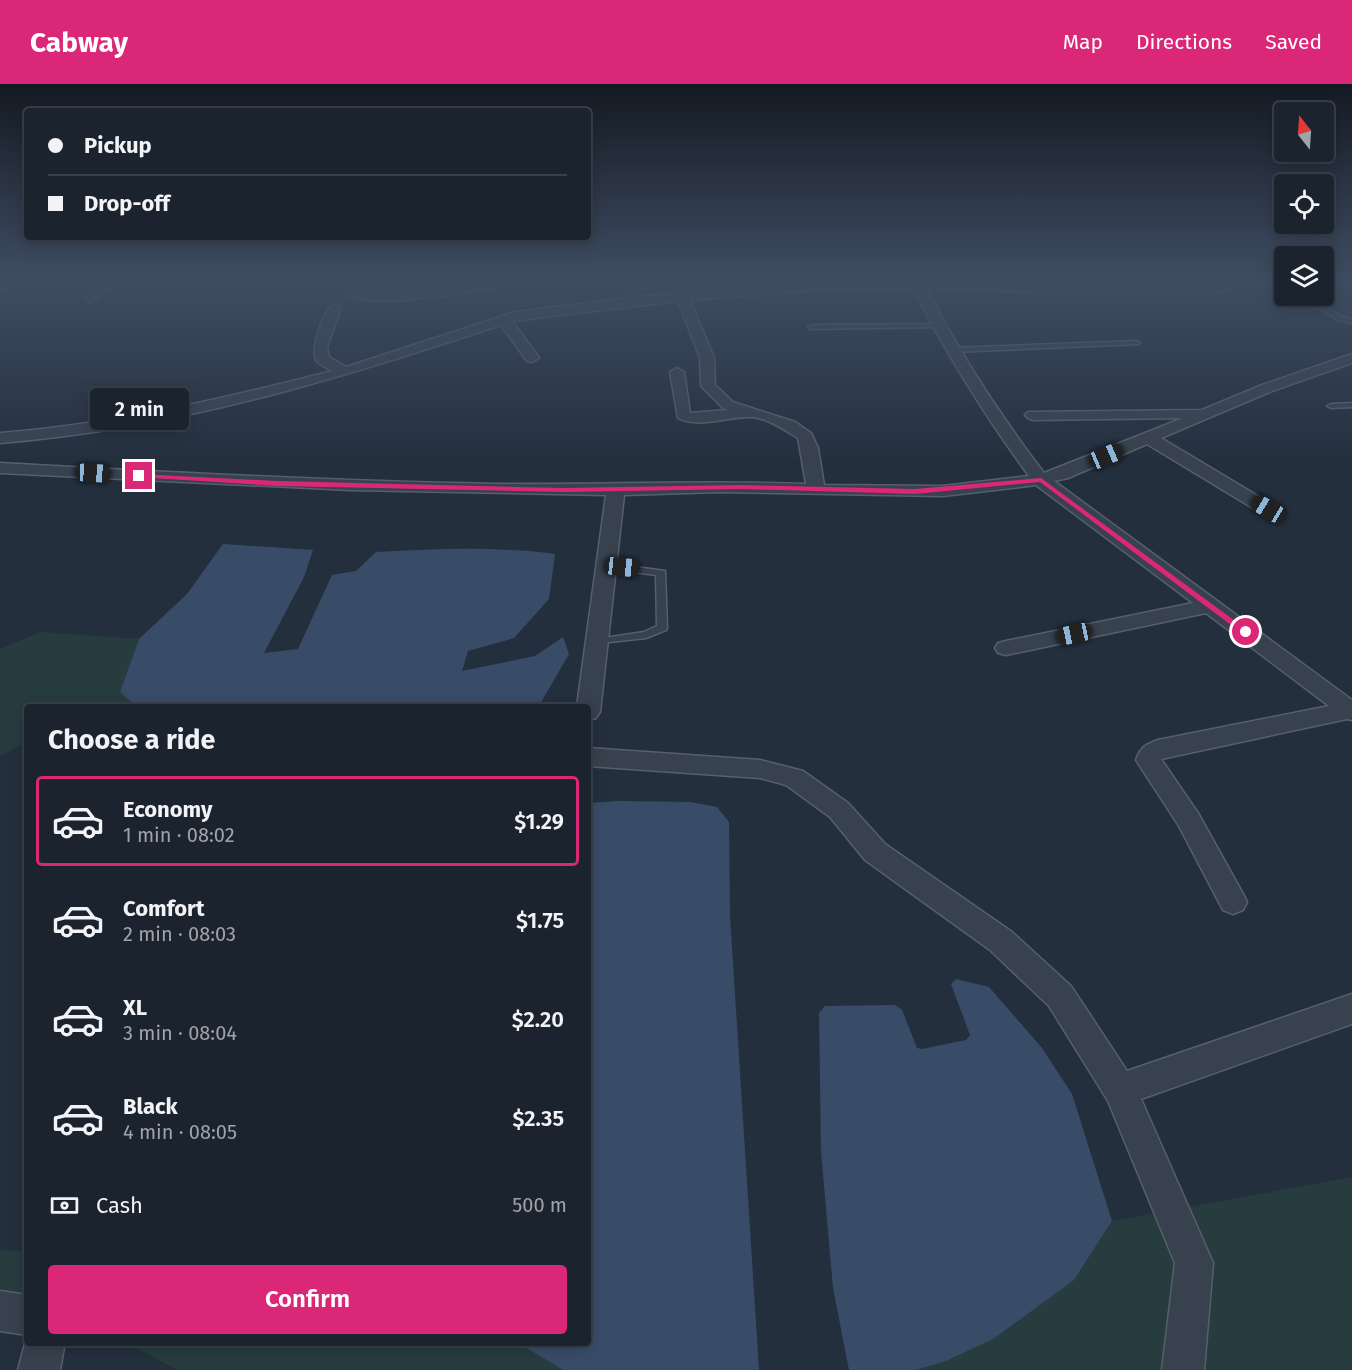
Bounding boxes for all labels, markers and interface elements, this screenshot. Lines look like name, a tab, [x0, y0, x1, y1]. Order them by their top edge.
text: Cabway	[30, 26, 128, 59]
text: Map	[1063, 29, 1103, 55]
text: Directions	[1136, 29, 1232, 55]
text: Saved	[1265, 29, 1322, 55]
north arrow	[1274, 102, 1334, 162]
map controls	[1274, 102, 1334, 306]
text: Pickup	[84, 132, 152, 159]
button: locate	[1274, 174, 1334, 234]
text: Drop-off	[84, 190, 170, 217]
button: layers	[1274, 246, 1334, 306]
callout: 2 min	[90, 389, 188, 431]
text: 2 min	[115, 397, 164, 421]
car	[1086, 441, 1126, 471]
route end	[125, 462, 152, 489]
car	[75, 463, 111, 483]
car	[1248, 492, 1288, 526]
car	[603, 556, 641, 578]
route start	[1232, 618, 1259, 645]
car	[1055, 621, 1093, 647]
text: Choose a ride	[48, 724, 215, 756]
icon: car	[51, 794, 105, 848]
text: Economy	[123, 796, 212, 823]
text: $1.29	[514, 808, 564, 835]
text: 1 min · 08:02	[123, 823, 235, 847]
icon: car	[51, 893, 105, 947]
text: Comfort	[123, 895, 204, 922]
text: $1.75	[516, 907, 564, 934]
text: 2 min · 08:03	[123, 922, 236, 946]
icon: car	[51, 992, 105, 1046]
text: XL	[123, 994, 147, 1021]
text: $2.20	[512, 1006, 564, 1033]
text: 3 min · 08:04	[123, 1021, 237, 1045]
icon: car	[51, 1091, 105, 1145]
text: Black	[123, 1093, 178, 1120]
text: $2.35	[512, 1105, 564, 1132]
text: 4 min · 08:05	[123, 1120, 237, 1144]
icon: cash	[48, 1189, 81, 1222]
text: Cash	[96, 1192, 143, 1219]
text: 500 m	[512, 1193, 567, 1217]
button: Confirm	[48, 1265, 567, 1334]

